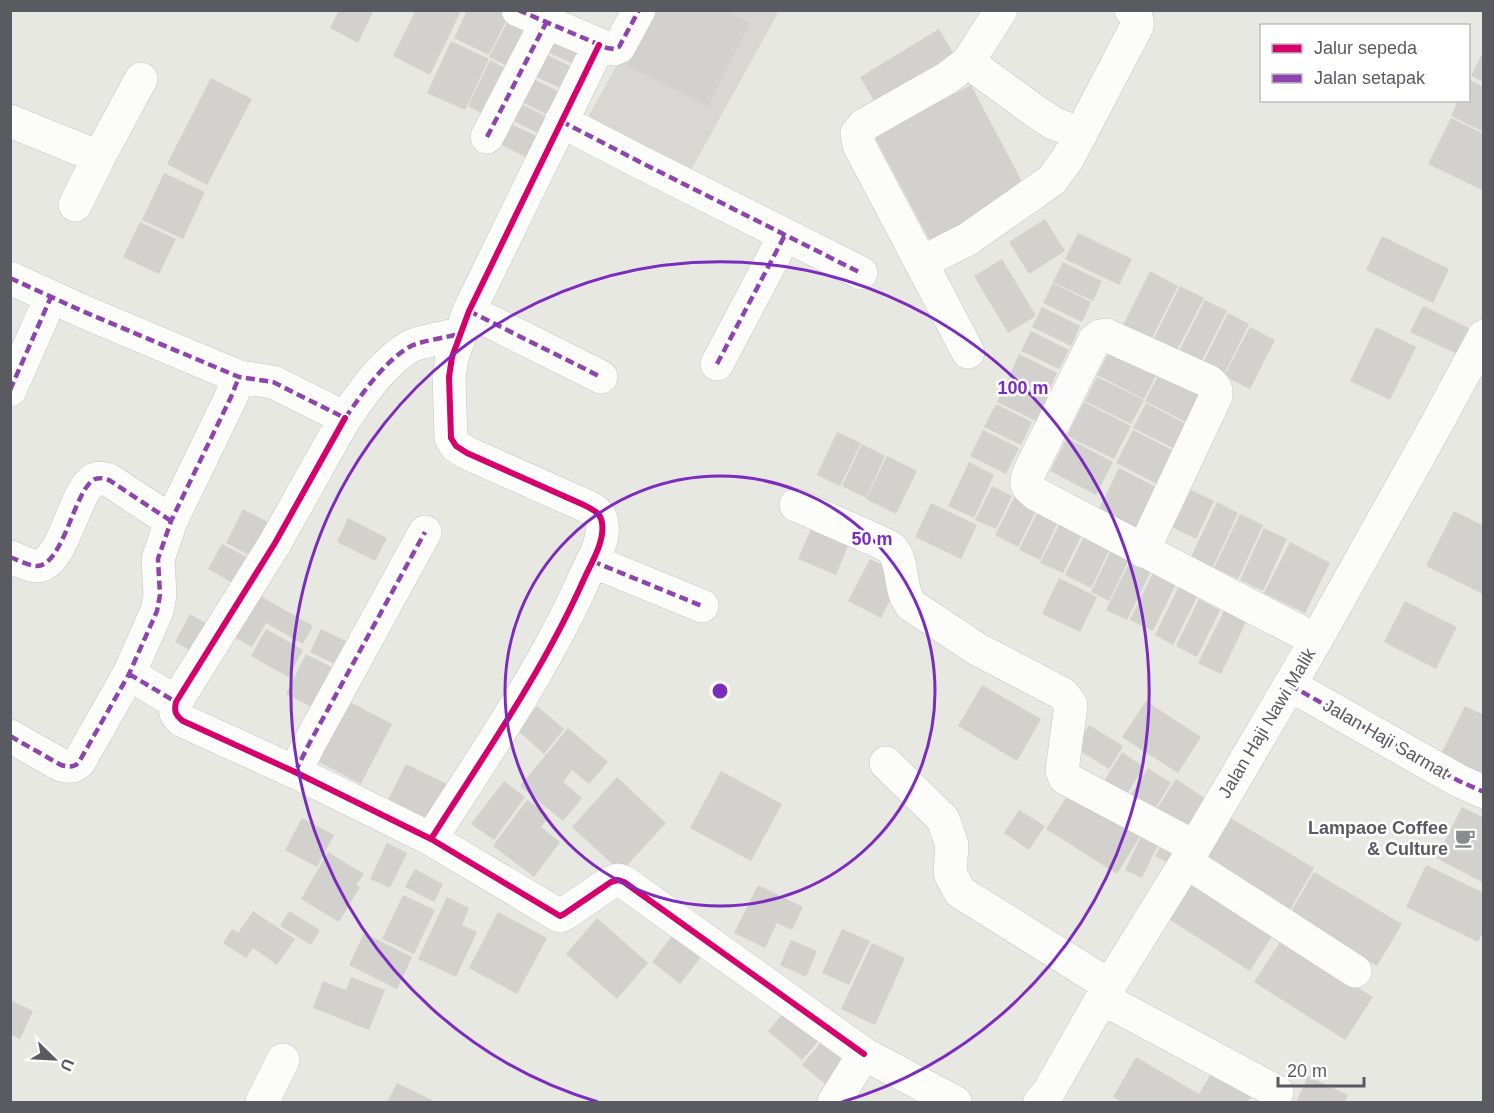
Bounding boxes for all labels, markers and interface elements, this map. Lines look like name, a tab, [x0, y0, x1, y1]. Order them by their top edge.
legend	[1260, 24, 1470, 102]
text: Jalur sepeda	[1314, 38, 1418, 58]
text: Jalan setapak	[1314, 68, 1426, 88]
text: 100 m	[997, 378, 1049, 398]
text: 50 m	[851, 529, 893, 549]
street label: Jalan Haji Nawi Malik	[1214, 644, 1320, 801]
centre of rings	[710, 681, 730, 701]
street label: Jalan Haji Sarmat	[1319, 695, 1453, 783]
place label: Lampaoe Coffee & Culture	[1308, 818, 1448, 859]
cafe icon: Lampaoe Coffee & Culture	[1453, 826, 1477, 850]
north arrow	[24, 1029, 84, 1089]
scale bar	[1278, 1050, 1364, 1088]
text: U	[57, 1056, 77, 1074]
text: 20 m	[1287, 1061, 1327, 1081]

